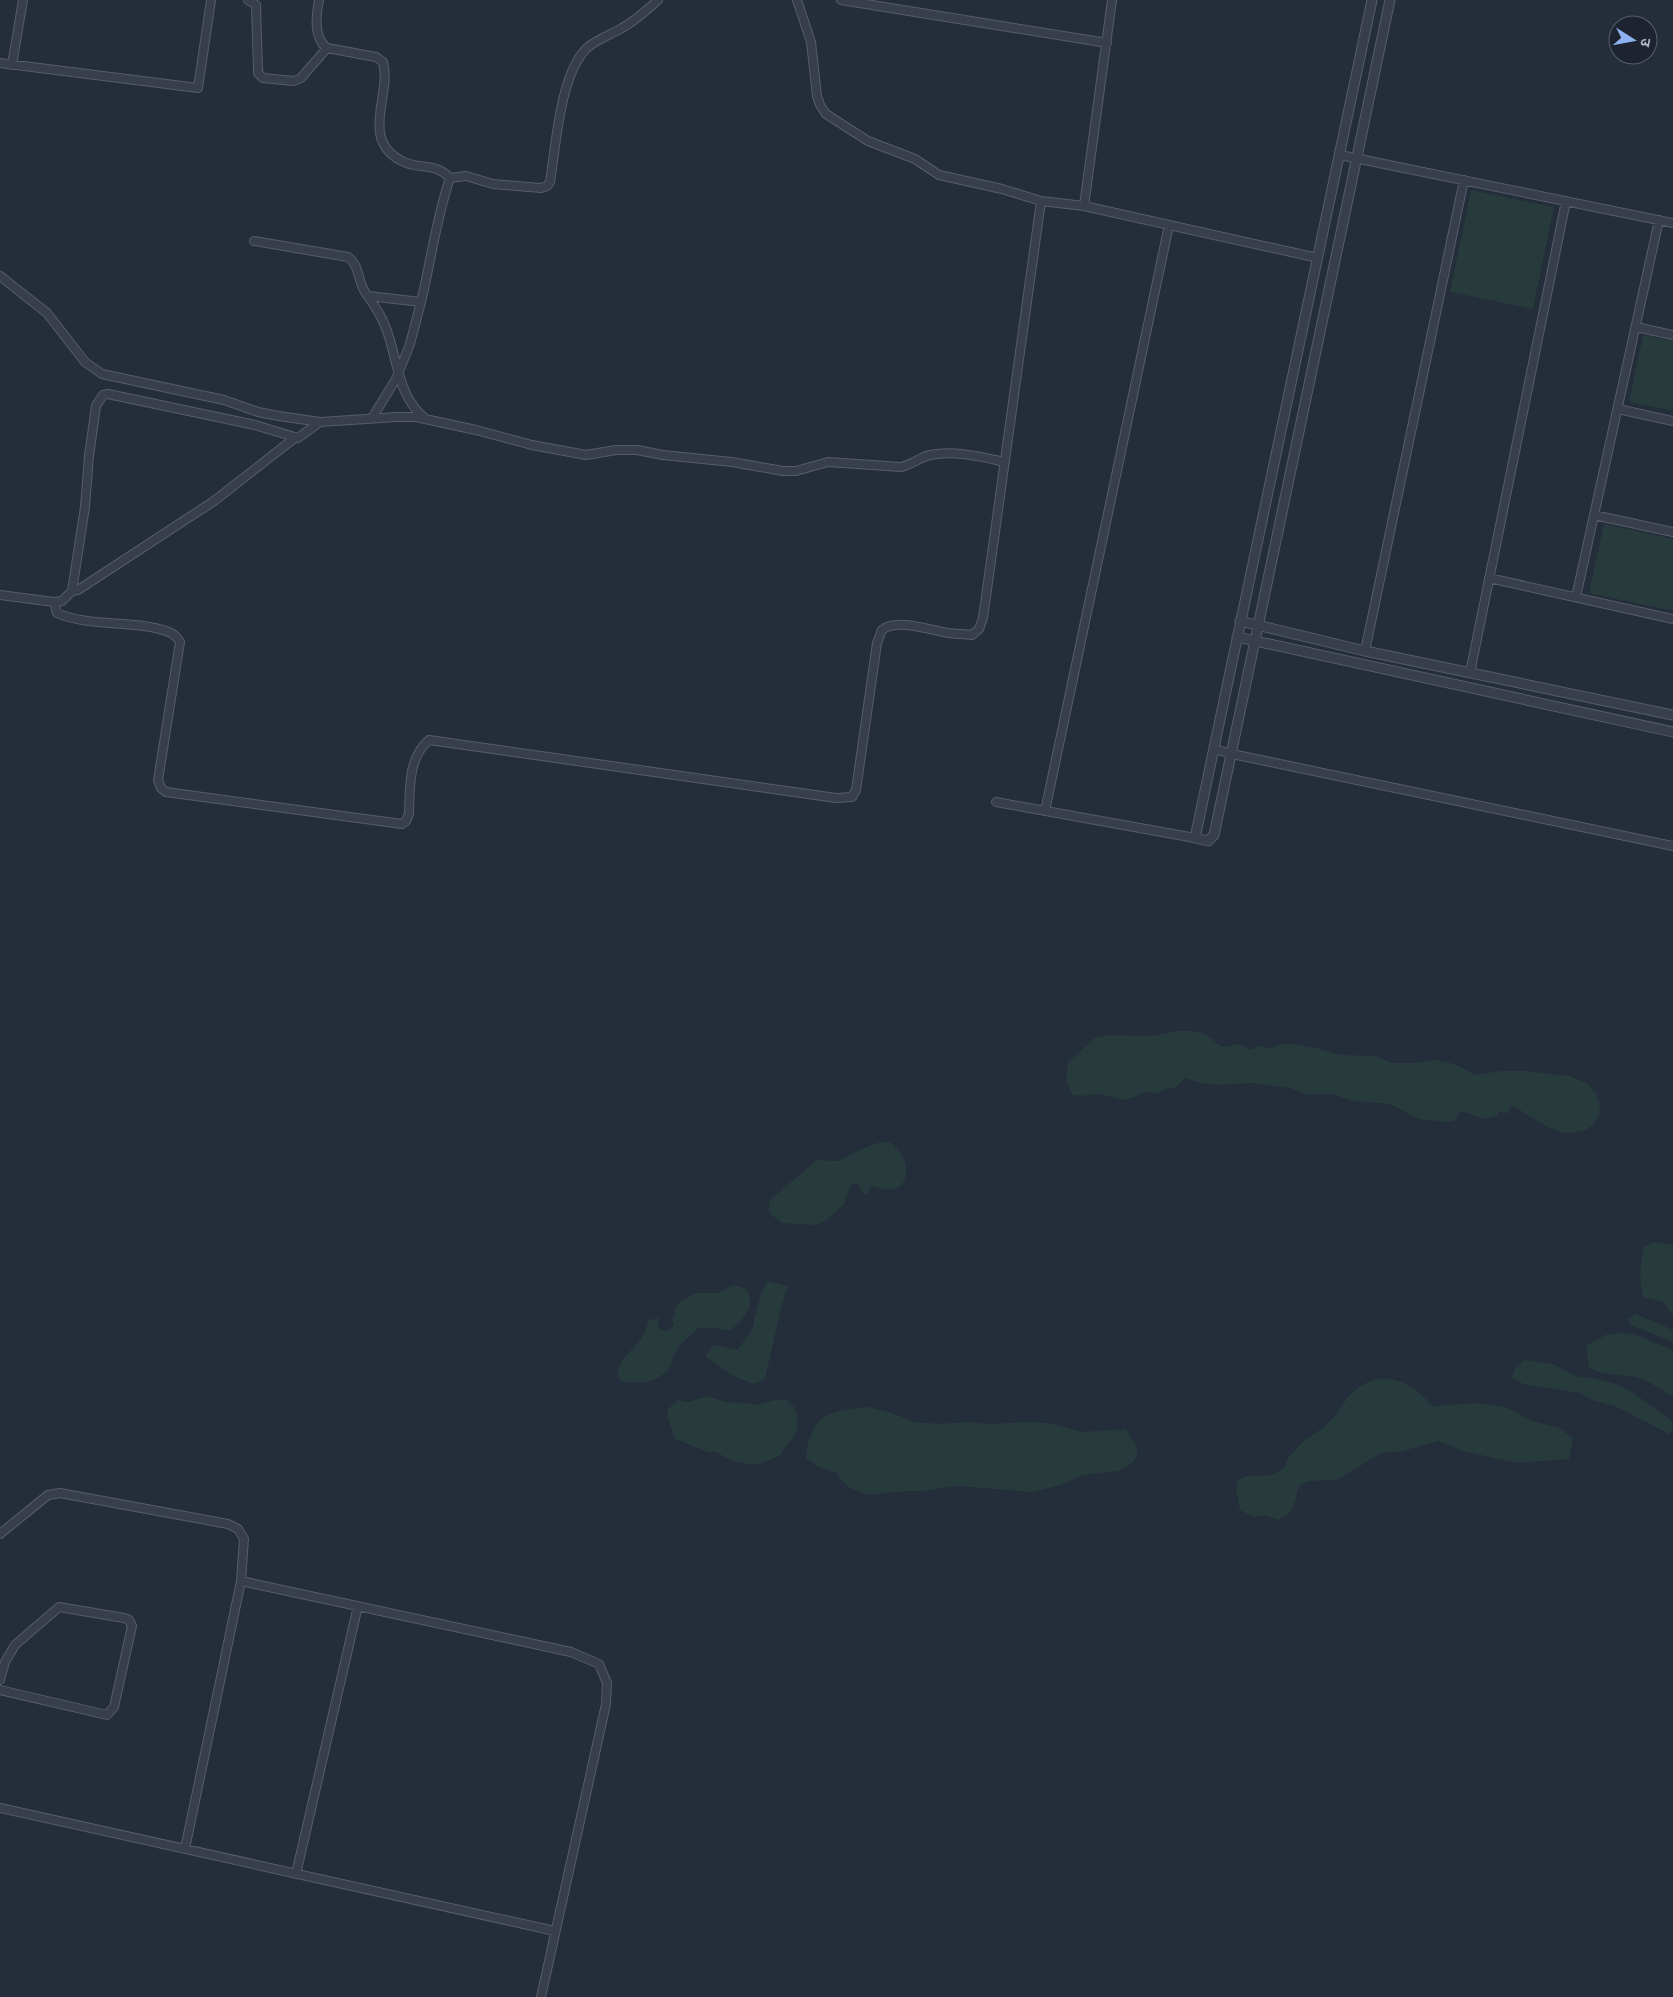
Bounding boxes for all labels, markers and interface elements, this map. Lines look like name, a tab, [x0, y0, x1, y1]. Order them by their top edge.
north arrow	[1608, 15, 1658, 65]
text: उ	[1636, 37, 1654, 49]

